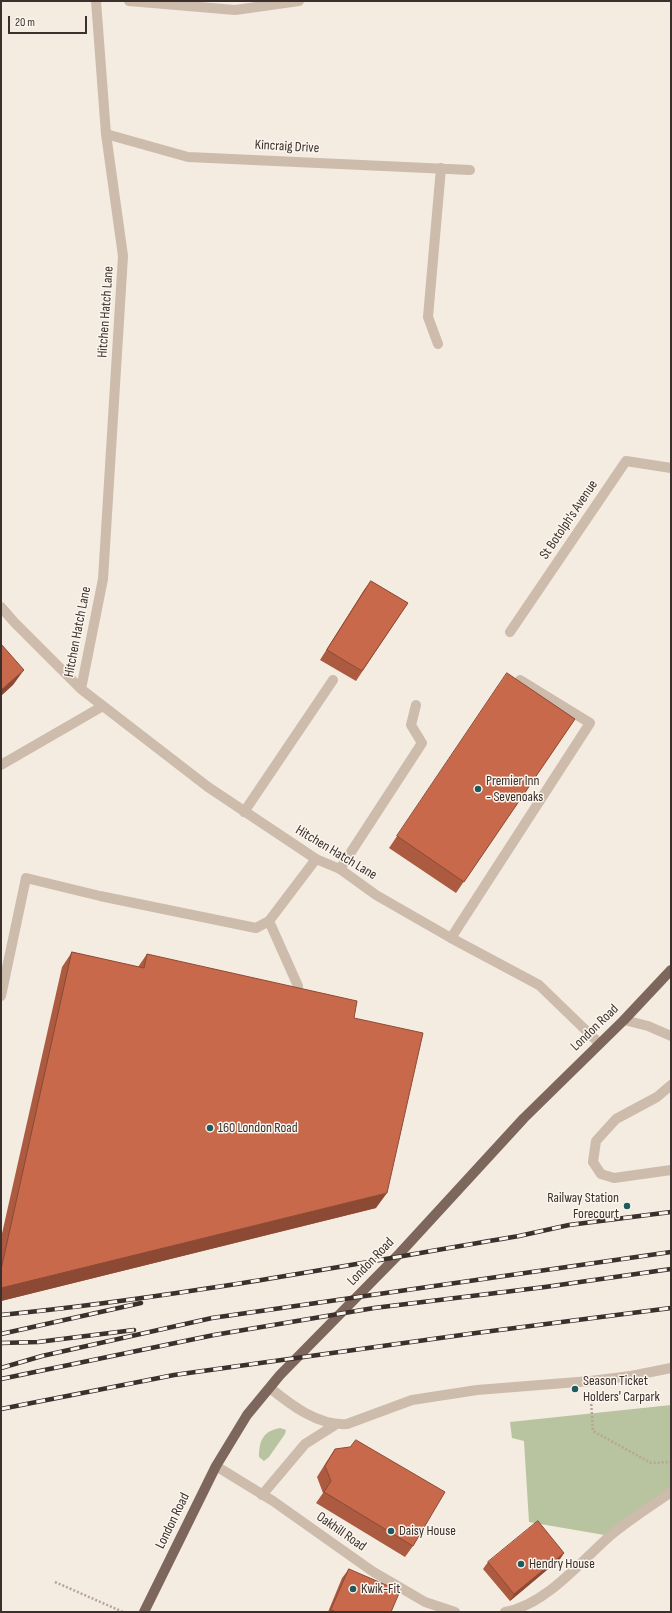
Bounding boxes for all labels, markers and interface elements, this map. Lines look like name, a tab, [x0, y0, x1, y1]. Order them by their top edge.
scale bar	[10, 8, 89, 34]
text: 20 m	[15, 15, 35, 30]
street label: Kincraig Drive	[254, 137, 320, 157]
street label: Hitchen Hatch Lane	[94, 266, 118, 358]
street label: St Botolph's Avenue	[536, 477, 602, 563]
street label: Hitchen Hatch Lane	[61, 585, 95, 679]
place label: Premier Inn - Sevenoaks	[486, 773, 543, 806]
marker: Premier Inn - Sevenoaks	[473, 784, 483, 794]
street label: Hitchen Hatch Lane	[292, 822, 380, 884]
street label: London Road	[568, 1001, 622, 1055]
place label: 160 London Road	[218, 1120, 298, 1136]
marker: 160 London Road	[205, 1123, 215, 1133]
place label: Railway Station Forecourt	[547, 1190, 619, 1222]
marker: Railway Station Forecourt	[622, 1201, 632, 1211]
street label: London Road	[344, 1235, 398, 1289]
place label: Season Ticket Holders' Carpark	[583, 1373, 660, 1406]
marker: Season Ticket Holders' Carpark	[570, 1384, 580, 1394]
street label: London Road	[152, 1490, 194, 1552]
street label: Oakhill Road	[313, 1509, 369, 1555]
place label: Daisy House	[399, 1523, 456, 1539]
marker: Daisy House	[386, 1526, 396, 1536]
place label: Hendry House	[529, 1556, 595, 1572]
marker: Hendry House	[516, 1559, 526, 1569]
place label: Kwik-Fit	[361, 1581, 400, 1597]
marker: Kwik-Fit	[348, 1584, 358, 1594]

